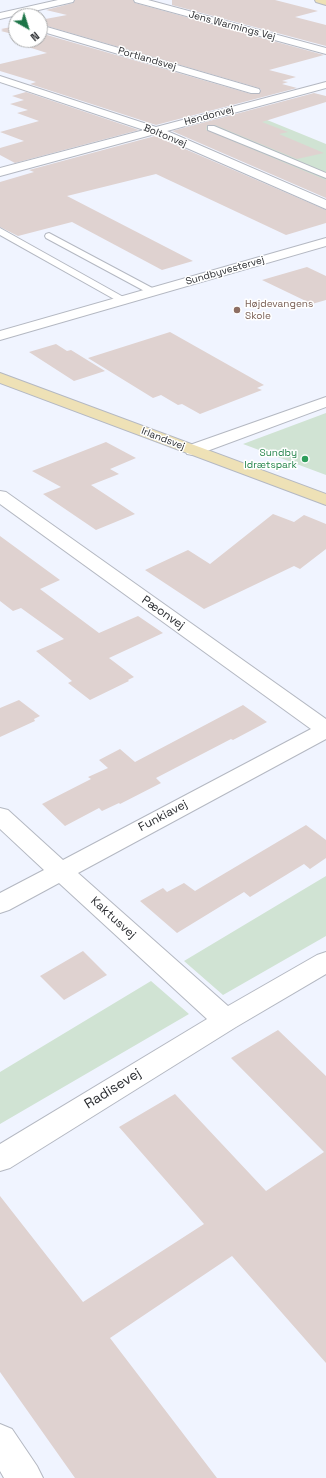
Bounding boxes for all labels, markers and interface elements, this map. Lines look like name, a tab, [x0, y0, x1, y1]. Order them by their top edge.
north arrow	[8, 8, 48, 48]
street label: Jens Warmings Vej	[187, 9, 277, 43]
text: N	[28, 29, 42, 44]
street label: Portlandsvej	[117, 45, 177, 73]
street label: Hendonvej	[183, 104, 235, 128]
street label: Boltonvej	[142, 122, 188, 150]
street label: Sundbyvestervej	[184, 254, 266, 288]
place label: Højdevangens Skole	[245, 298, 313, 322]
marker: Højdevangens Skole	[232, 305, 242, 315]
street label: Irlandsvej	[140, 425, 186, 453]
place label: Sundby Idrætspark	[244, 447, 297, 470]
marker: Sundby Idrætspark	[300, 454, 310, 464]
street label: Pæonvej	[139, 593, 187, 633]
street label: Funkiavej	[136, 797, 190, 835]
street label: Kaktusvej	[87, 894, 139, 942]
street label: Radisevej	[82, 1065, 144, 1113]

